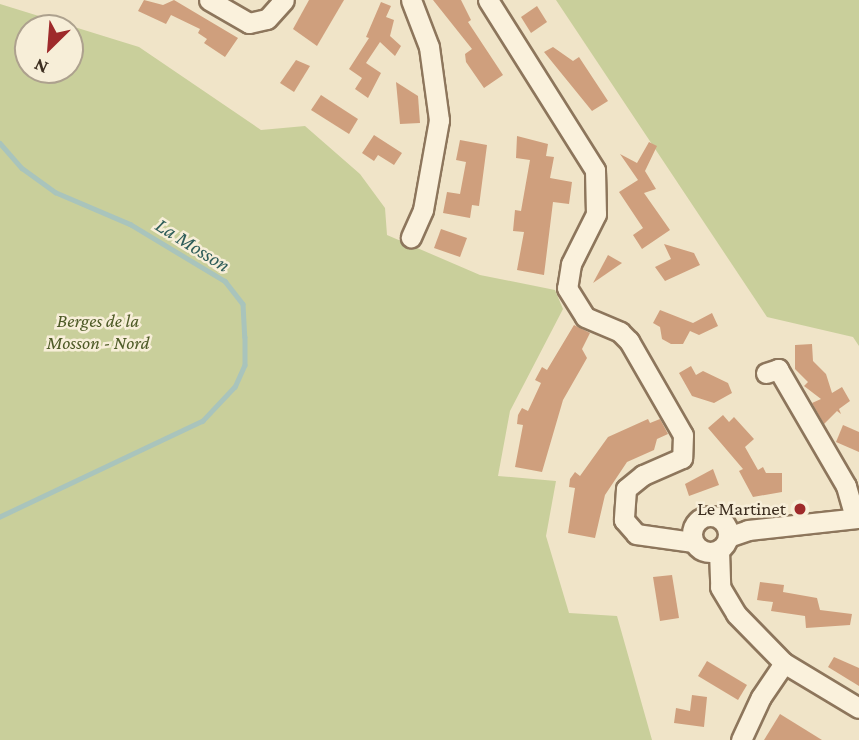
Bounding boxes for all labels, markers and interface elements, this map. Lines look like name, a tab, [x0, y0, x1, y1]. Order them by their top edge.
north arrow	[14, 14, 84, 84]
text: N	[30, 54, 51, 79]
water label: La Mosson	[151, 212, 235, 278]
park label: Berges de la Mosson - Nord	[46, 310, 150, 354]
place label: Le Martinet	[697, 498, 786, 520]
marker: Le Martinet	[792, 501, 808, 517]

